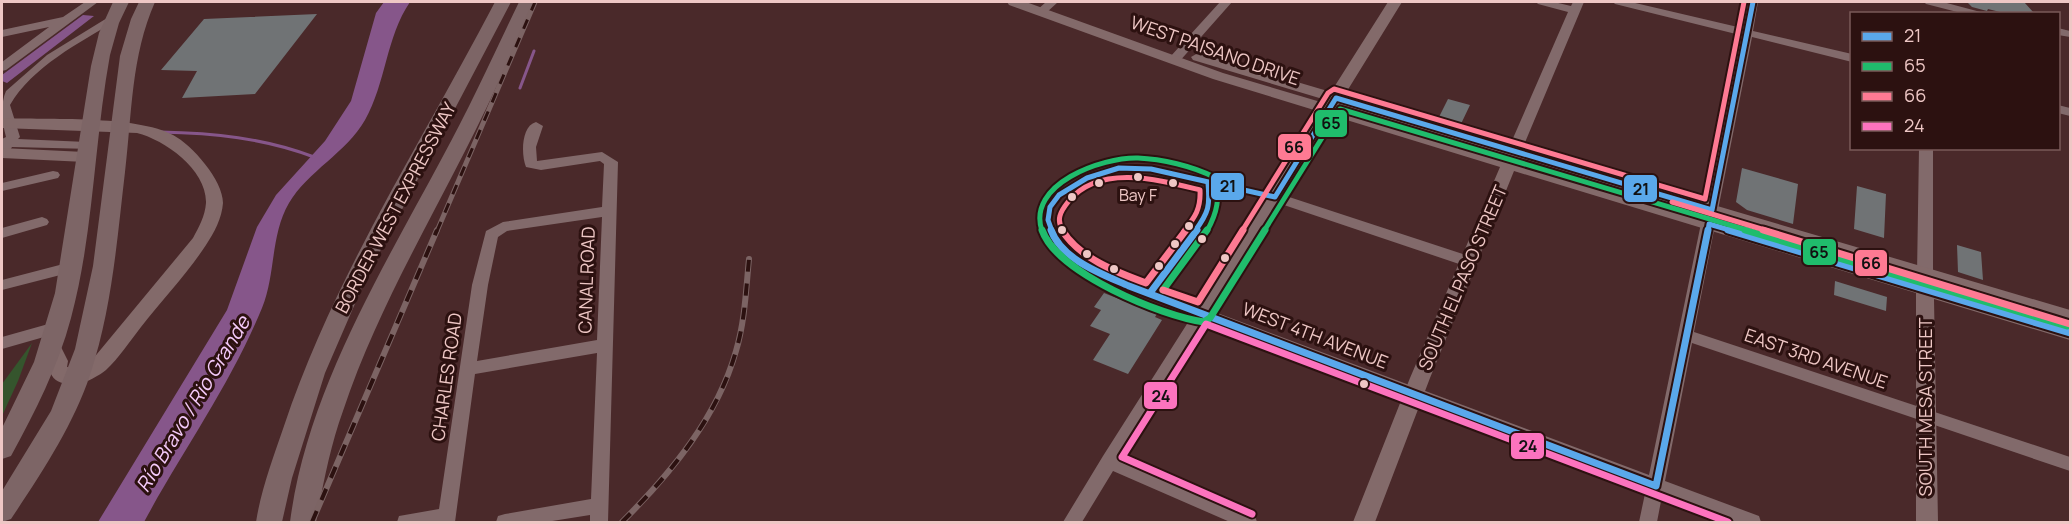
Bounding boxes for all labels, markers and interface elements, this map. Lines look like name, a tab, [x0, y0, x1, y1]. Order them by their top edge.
street label: WEST PAISANO DRIVE	[1128, 10, 1303, 90]
legend	[1850, 12, 2060, 150]
text: 21	[1904, 23, 1921, 47]
text: 65	[1904, 53, 1926, 77]
text: 66	[1904, 83, 1926, 107]
street label: BORDER WEST EXPRESSWAY	[329, 97, 461, 317]
line badge: 65	[1314, 109, 1348, 138]
text: 65	[1321, 112, 1341, 134]
text: 24	[1904, 113, 1925, 137]
line badge: 66	[1277, 133, 1312, 161]
text: 66	[1284, 136, 1304, 158]
marker: Bay F	[1132, 171, 1144, 183]
line badge: 21	[1210, 172, 1245, 201]
line badge: 21	[1623, 174, 1658, 203]
text: 21	[1220, 175, 1236, 197]
unlabelled marker	[1093, 177, 1105, 189]
unlabelled marker	[1167, 177, 1179, 189]
text: 21	[1633, 178, 1649, 200]
street label: SOUTH EL PASO STREET	[1412, 181, 1512, 374]
place label: Bay F	[1119, 184, 1157, 206]
unlabelled marker	[1066, 191, 1078, 203]
unlabelled marker	[1183, 220, 1195, 232]
unlabelled marker	[1056, 224, 1068, 236]
street label: CANAL ROAD	[572, 226, 600, 334]
unlabelled marker	[1196, 233, 1208, 245]
unlabelled marker	[1169, 238, 1181, 250]
line badge: 65	[1802, 238, 1837, 266]
text: 65	[1809, 241, 1829, 263]
unlabelled marker	[1081, 248, 1093, 260]
line badge: 66	[1854, 249, 1888, 277]
unlabelled marker	[1219, 252, 1231, 264]
text: 66	[1861, 252, 1881, 274]
unlabelled marker	[1153, 260, 1165, 272]
unlabelled marker	[1108, 263, 1120, 275]
street label: WEST 4TH AVENUE	[1239, 296, 1392, 374]
water label: Río Bravo / Rio Grande	[129, 310, 257, 497]
street label: CHARLES ROAD	[425, 311, 467, 442]
street label: SOUTH MESA STREET	[1913, 317, 1937, 496]
street label: EAST 3RD AVENUE	[1742, 322, 1891, 394]
unlabelled marker	[1358, 378, 1370, 390]
line badge: 24	[1143, 381, 1178, 410]
text: 24	[1152, 385, 1170, 407]
line badge: 24	[1510, 432, 1545, 460]
text: 24	[1519, 435, 1537, 457]

